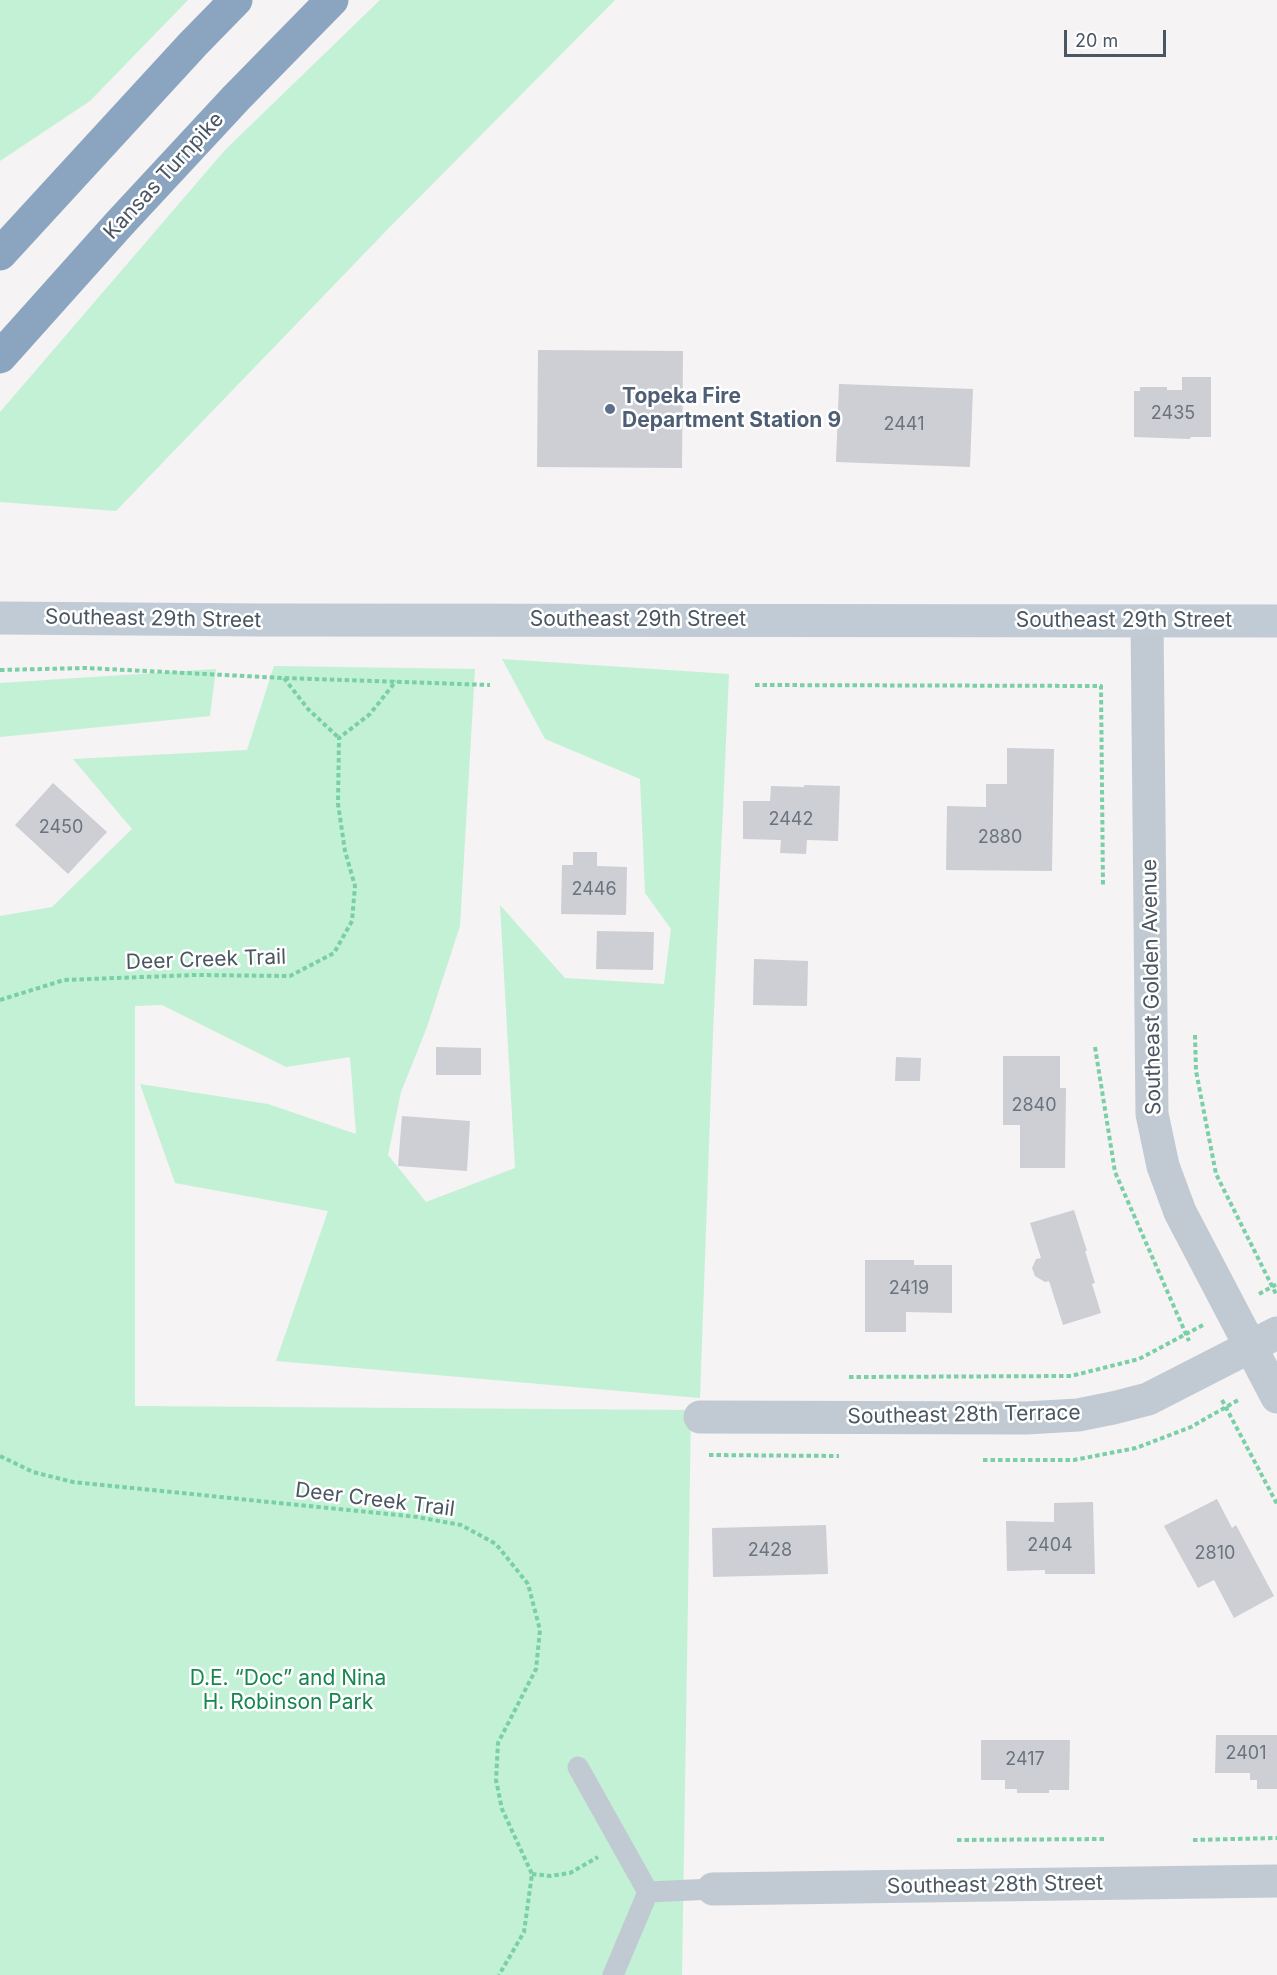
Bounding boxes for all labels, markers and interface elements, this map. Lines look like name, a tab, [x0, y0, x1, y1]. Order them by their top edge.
scale bar	[1067, 18, 1169, 56]
text: 20 m	[1075, 30, 1118, 51]
street label: Kansas Turnpike	[99, 107, 229, 245]
place label: Topeka Fire Department Station 9	[622, 384, 841, 434]
marker: Topeka Fire Department Station 9	[603, 402, 617, 416]
house number: 2435	[1151, 403, 1195, 425]
house number: 2441	[884, 414, 924, 436]
street label: Southeast 29th Street	[45, 605, 261, 633]
street label: Southeast 29th Street	[530, 607, 746, 633]
street label: Southeast 29th Street	[1016, 608, 1232, 634]
house number: 2442	[769, 809, 813, 831]
house number: 2450	[39, 817, 83, 839]
house number: 2880	[978, 827, 1022, 849]
street label: Southeast Golden Avenue	[1137, 859, 1167, 1115]
house number: 2446	[571, 879, 617, 901]
street label: Deer Creek Trail	[125, 945, 287, 975]
house number: 2840	[1011, 1095, 1057, 1117]
house number: 2419	[889, 1278, 929, 1300]
street label: Southeast 28th Terrace	[847, 1400, 1081, 1430]
street label: Deer Creek Trail	[294, 1478, 456, 1522]
house number: 2404	[1027, 1535, 1073, 1557]
house number: 2428	[748, 1540, 792, 1562]
house number: 2810	[1195, 1543, 1235, 1565]
park label: D.E. “Doc” and Nina H. Robinson Park	[190, 1666, 386, 1716]
house number: 2401	[1225, 1743, 1267, 1765]
house number: 2417	[1005, 1749, 1045, 1771]
street label: Southeast 28th Street	[887, 1871, 1103, 1899]

